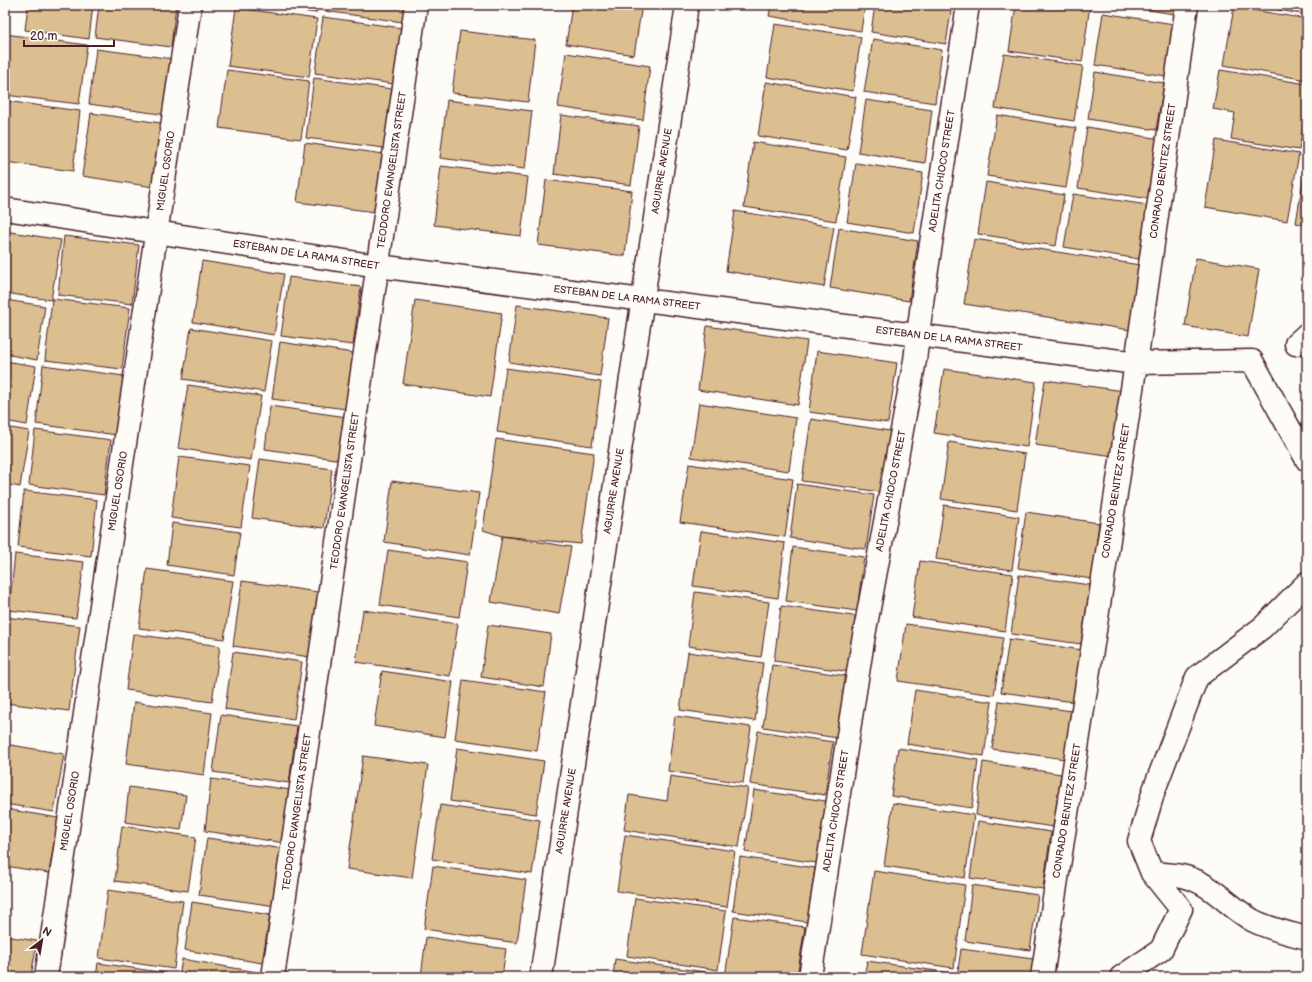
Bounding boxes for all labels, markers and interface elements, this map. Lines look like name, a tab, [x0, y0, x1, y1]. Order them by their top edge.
scale bar	[24, 22, 114, 48]
text: 20 m	[30, 29, 57, 44]
street label: TEODORO EVANGELISTA STREET	[375, 91, 409, 249]
street label: CONRADO BENITEZ STREET	[1148, 103, 1178, 239]
street label: ADELITA CHIOCO STREET	[926, 109, 958, 233]
street label: AGUIRRE AVENUE	[649, 127, 675, 215]
street label: MIGUEL OSORIO	[154, 130, 178, 212]
street label: ESTEBAN DE LA RAMA STREET	[232, 237, 380, 273]
street label: ESTEBAN DE LA RAMA STREET	[553, 283, 701, 313]
street label: ESTEBAN DE LA RAMA STREET	[875, 324, 1023, 354]
street label: TEODORO EVANGELISTA STREET	[328, 412, 362, 570]
street label: CONRADO BENITEZ STREET	[1099, 423, 1133, 559]
street label: ADELITA CHIOCO STREET	[873, 429, 909, 553]
street label: AGUIRRE AVENUE	[601, 447, 627, 535]
street label: MIGUEL OSORIO	[106, 450, 130, 532]
street label: TEODORO EVANGELISTA STREET	[280, 733, 314, 891]
street label: CONRADO BENITEZ STREET	[1050, 743, 1084, 879]
street label: ADELITA CHIOCO STREET	[820, 749, 852, 873]
street label: AGUIRRE AVENUE	[553, 767, 579, 855]
street label: MIGUEL OSORIO	[58, 770, 82, 852]
north arrow	[22, 920, 62, 960]
text: N	[40, 924, 54, 940]

